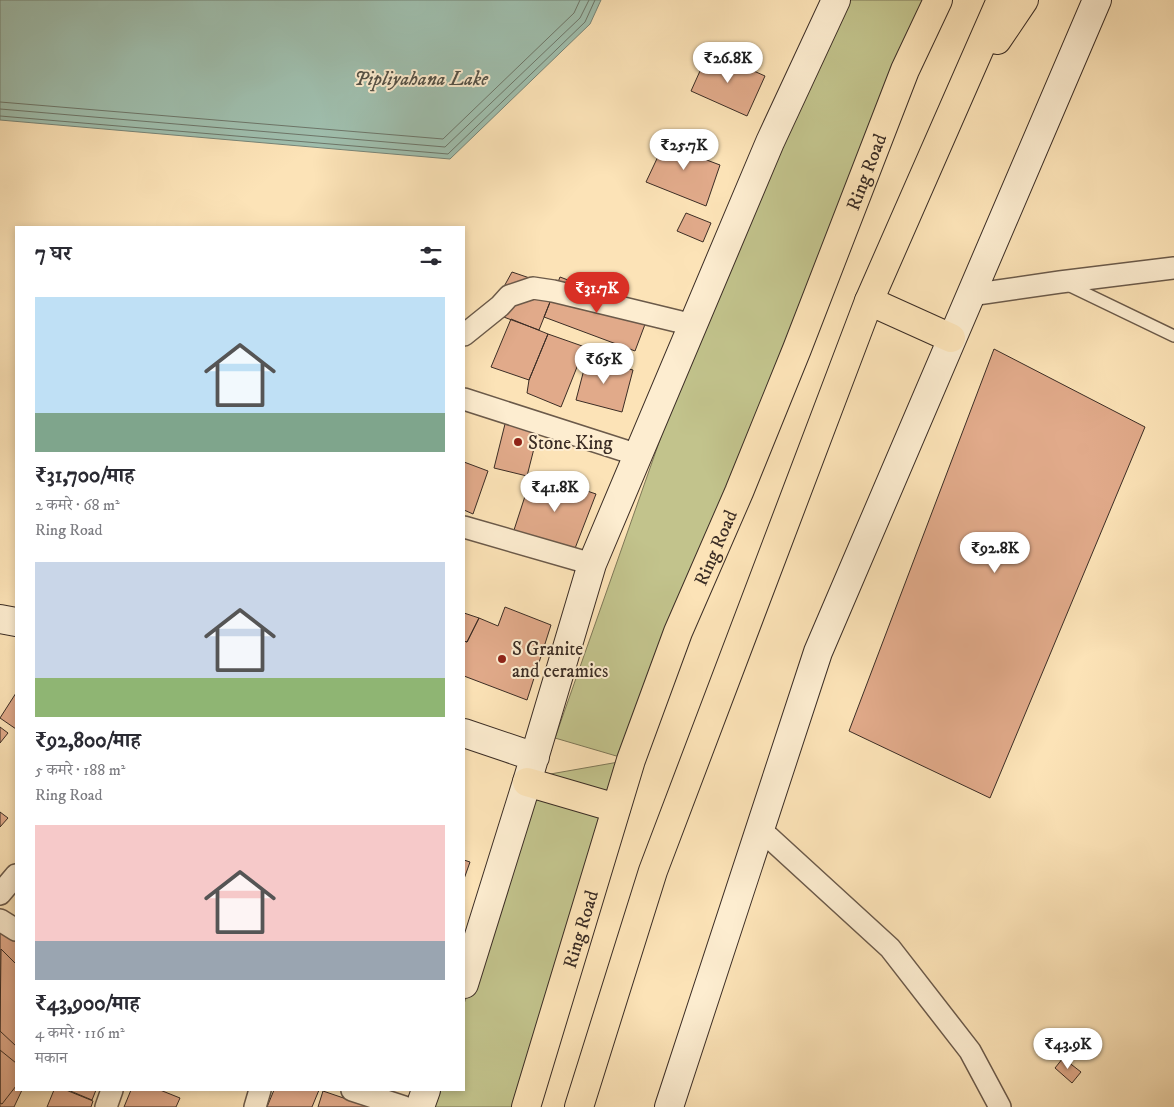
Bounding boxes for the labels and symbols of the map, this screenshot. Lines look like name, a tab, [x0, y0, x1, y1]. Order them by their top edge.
pin: ₹26.8K	[687, 42, 769, 84]
water label: Pipliyahana Lake	[354, 67, 489, 92]
pin: ₹25.7K	[643, 128, 725, 171]
street label: Ring Road	[842, 130, 892, 214]
pin: ₹31.7K	[556, 272, 638, 314]
pin: ₹65K	[574, 342, 634, 385]
place label: Stone King	[528, 432, 613, 455]
marker: Stone King	[512, 436, 524, 448]
pin: ₹41.8K	[514, 470, 596, 513]
street label: Ring Road	[690, 506, 743, 590]
pin: ₹92.8K	[954, 532, 1036, 574]
place label: S Granite and ceramics	[512, 638, 608, 683]
marker: S Granite and ceramics	[496, 653, 508, 665]
street label: Ring Road	[559, 887, 604, 971]
pin: ₹43.9K	[1027, 1028, 1109, 1070]

